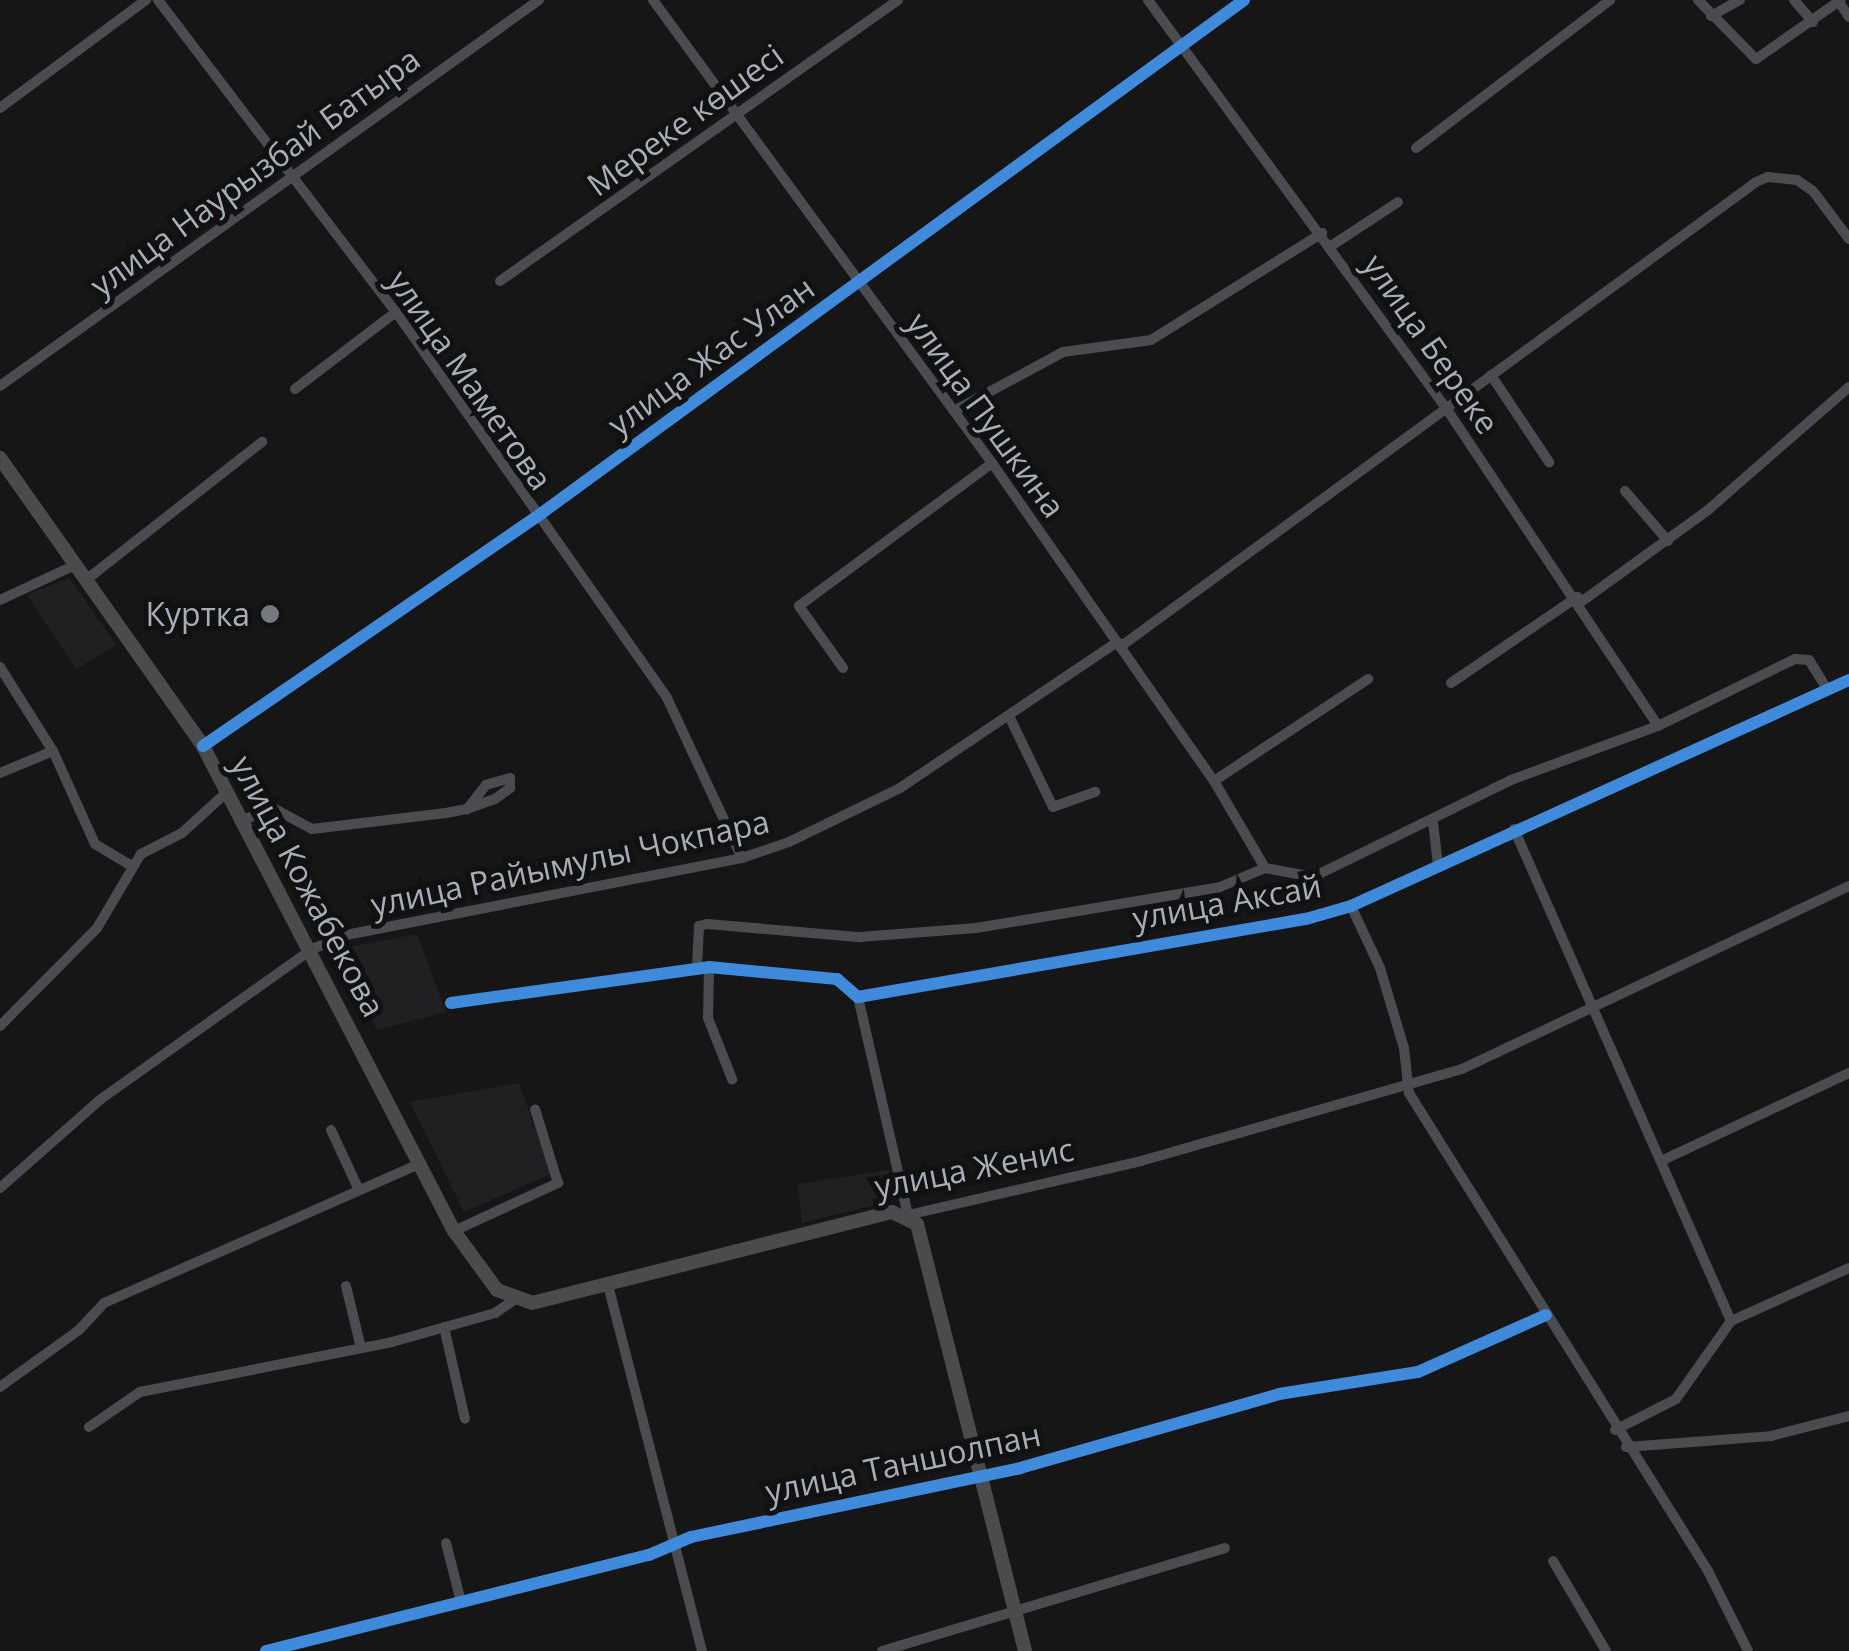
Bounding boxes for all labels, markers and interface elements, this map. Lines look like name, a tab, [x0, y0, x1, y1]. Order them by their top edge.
street label: Мереке көшесі	[580, 36, 790, 204]
street label: улица Наурызбай Батыра	[83, 40, 427, 304]
street label: улица Береке	[1355, 247, 1507, 441]
street label: улица Маметова	[380, 263, 560, 497]
street label: улица Жас Улан	[601, 268, 821, 444]
street label: улица Пушкина	[899, 305, 1073, 525]
place label: Куртка	[146, 595, 250, 633]
marker: Куртка	[259, 603, 281, 625]
street label: улица Кожабекова	[223, 749, 393, 1023]
street label: улица Райымулы Чокпара	[367, 802, 773, 924]
street label: улица Аксай	[1130, 867, 1324, 937]
street label: улица Женис	[871, 1130, 1077, 1206]
street label: улица Таншолпан	[762, 1415, 1044, 1511]

